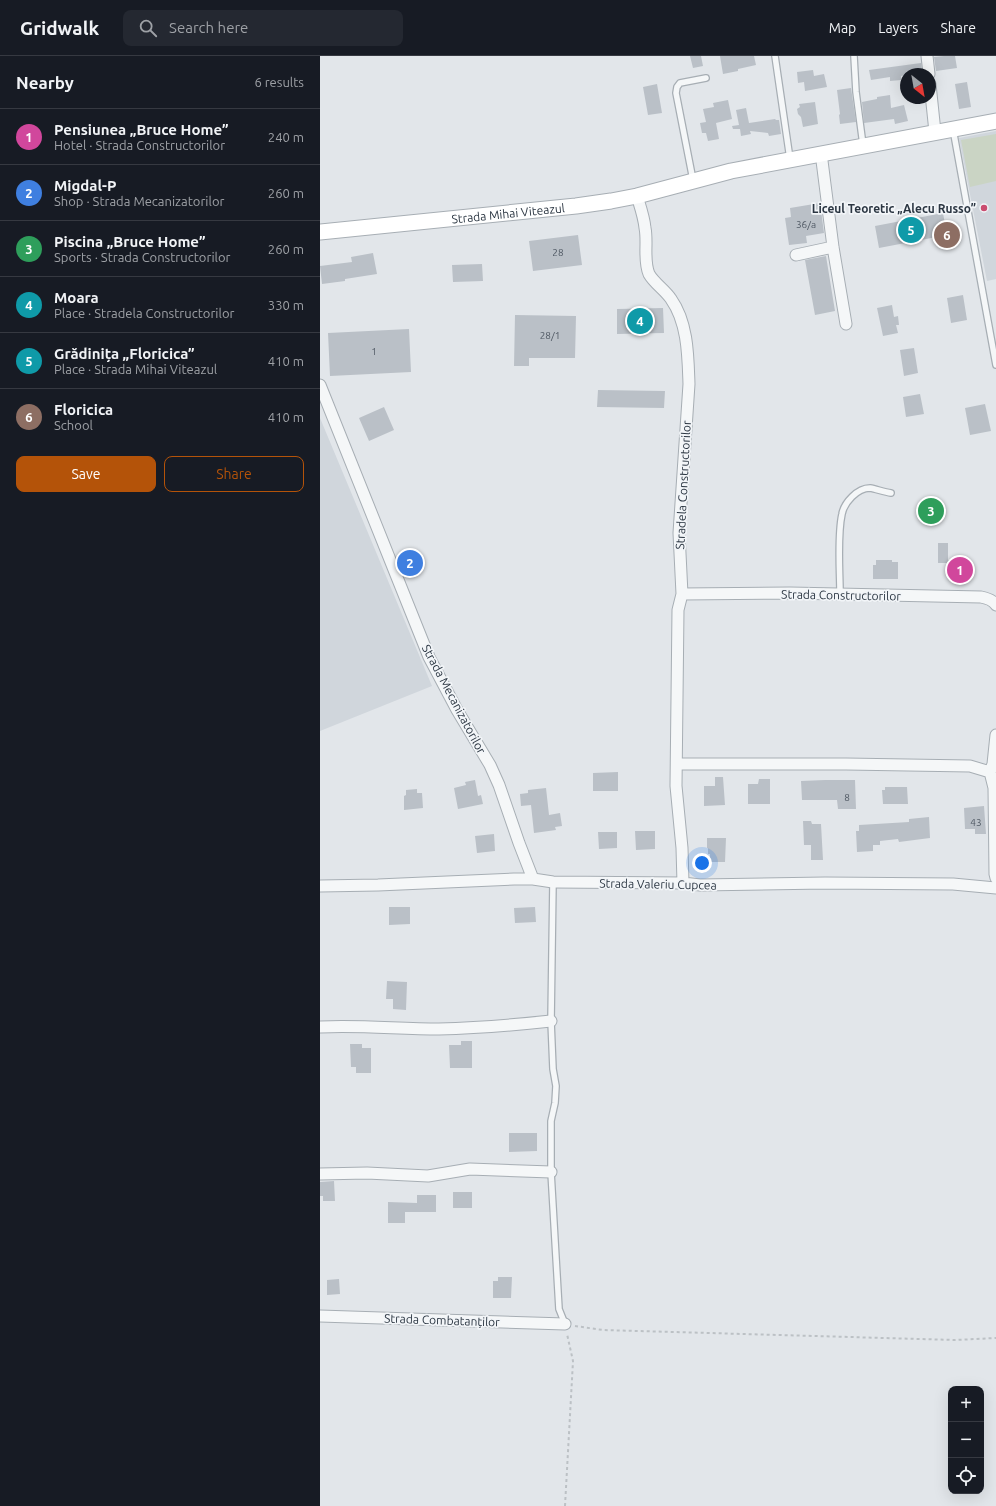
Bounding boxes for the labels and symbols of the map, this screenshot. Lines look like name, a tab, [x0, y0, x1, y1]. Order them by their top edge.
north arrow	[900, 68, 936, 104]
street label: Strada Mihai Viteazul	[451, 201, 565, 225]
place label: Liceul Teoretic „Alecu Russo”	[812, 202, 976, 215]
marker: Liceul Teoretic „Alecu Russo”	[979, 203, 989, 213]
pin: 5	[898, 215, 924, 245]
house number: 36/a	[796, 219, 816, 230]
pin: 6	[934, 220, 960, 250]
house number: 28	[552, 247, 564, 258]
pin: 4	[627, 306, 653, 336]
house number: 28/1	[540, 330, 560, 341]
house number: 1	[371, 346, 377, 357]
street label: Stradela Constructorilor	[673, 420, 693, 550]
pin: 3	[918, 496, 944, 526]
pin: 2	[397, 548, 423, 578]
pin: 1	[947, 555, 973, 585]
street label: Strada Constructorilor	[781, 587, 901, 603]
street label: Strada Mecanizatorilor	[420, 642, 489, 756]
house number: 8	[844, 792, 850, 803]
house number: 43	[970, 817, 982, 828]
your location	[692, 853, 712, 873]
street label: Strada Valeriu Cupcea	[599, 876, 717, 892]
street label: Strada Combatanților	[384, 1311, 500, 1329]

